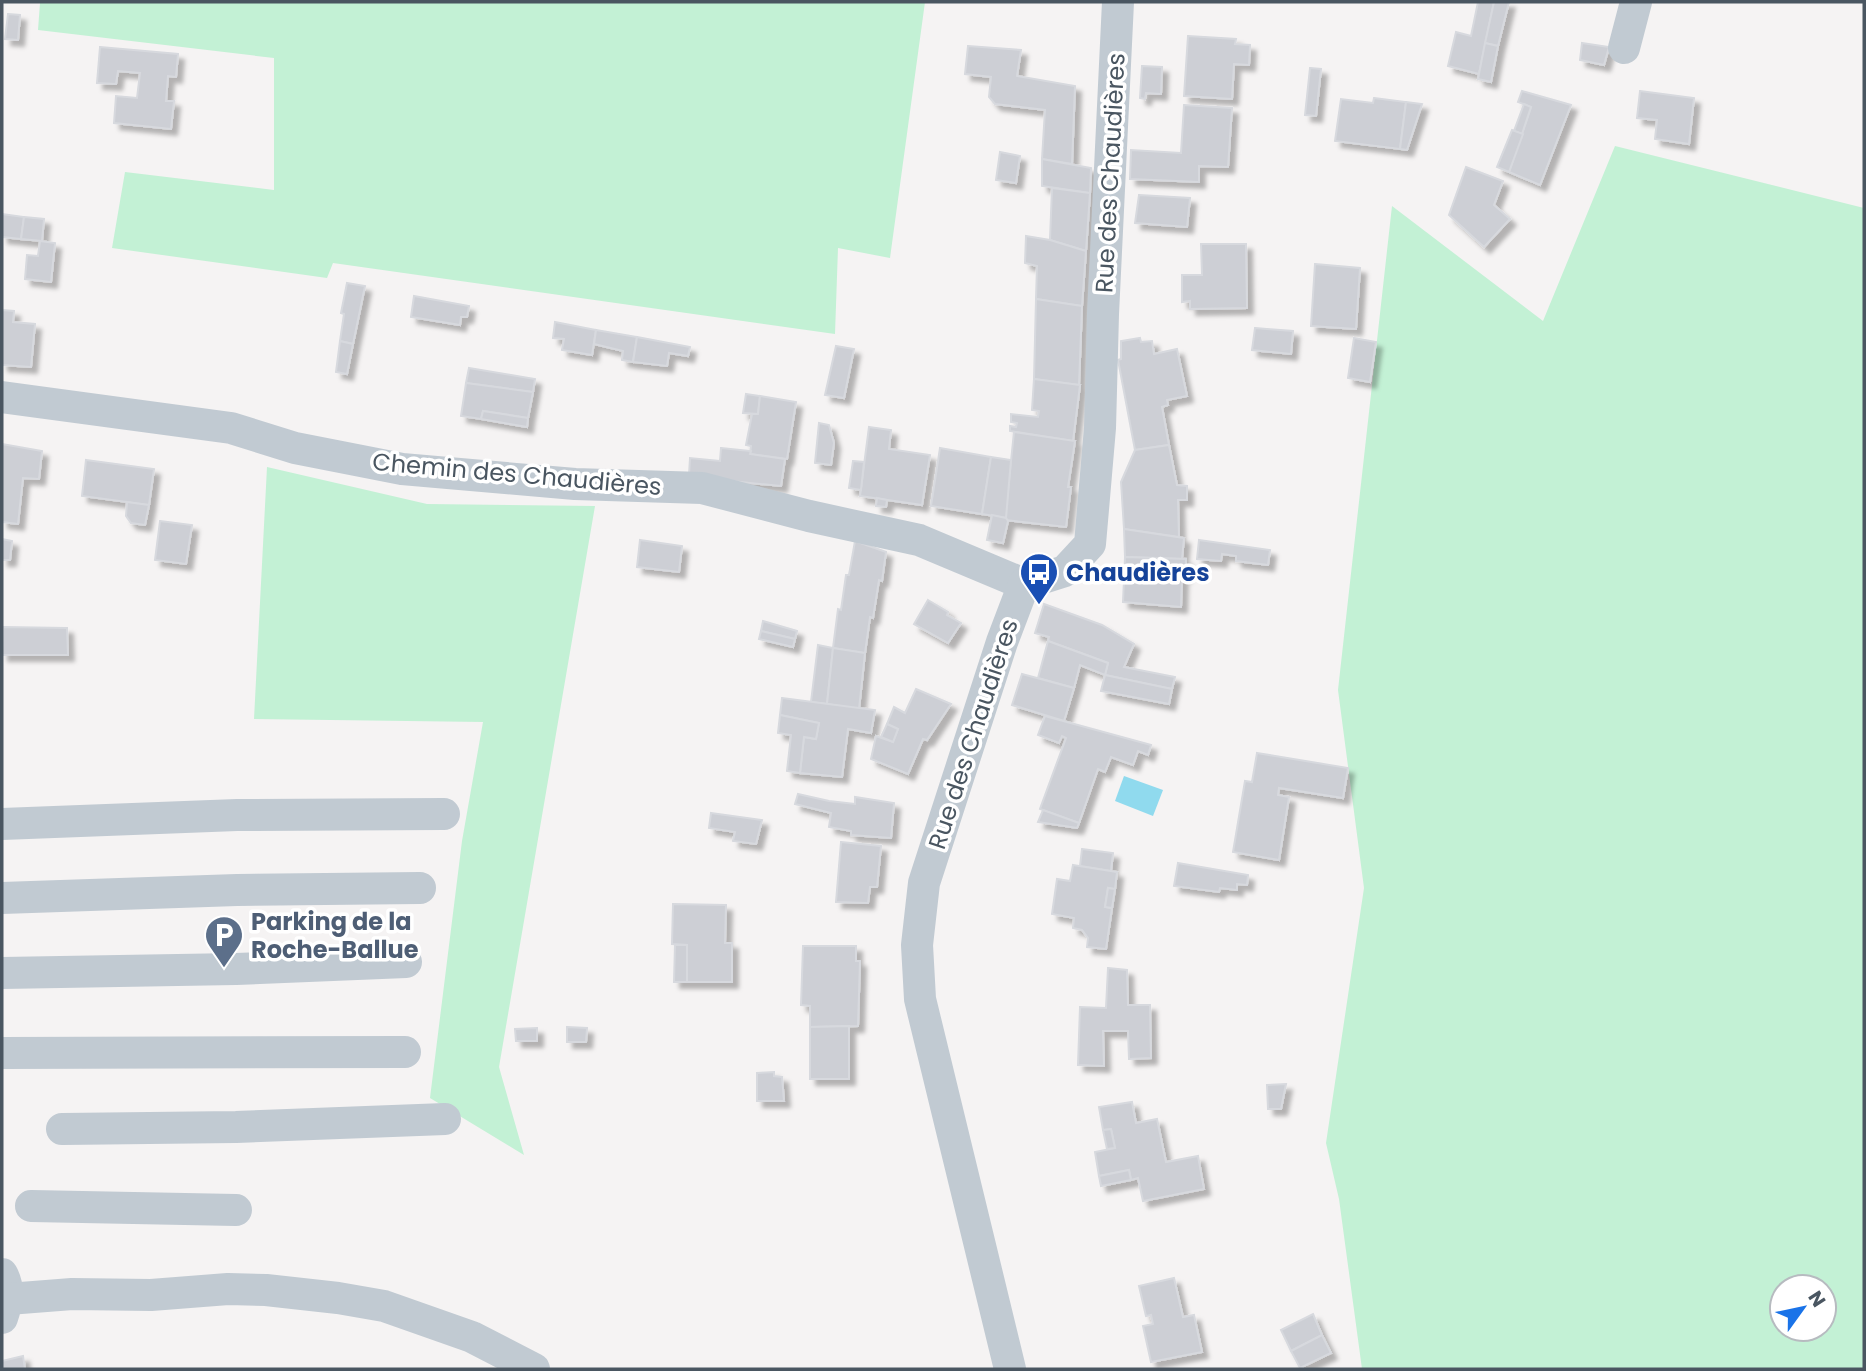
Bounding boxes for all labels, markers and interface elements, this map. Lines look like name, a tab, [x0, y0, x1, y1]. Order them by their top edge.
street label: Rue des Chaudières	[1087, 52, 1133, 294]
street label: Chemin des Chaudières	[371, 445, 663, 503]
bus stop icon: Chaudières	[1018, 551, 1060, 606]
place label: Chaudières	[1066, 556, 1210, 589]
street label: Rue des Chaudières	[920, 615, 1026, 853]
place label: Parking de la Roche-Ballue	[251, 905, 419, 966]
parking icon: Parking de la Roche-Ballue	[203, 914, 245, 969]
north arrow	[1768, 1273, 1838, 1343]
text: N	[1802, 1286, 1832, 1312]

